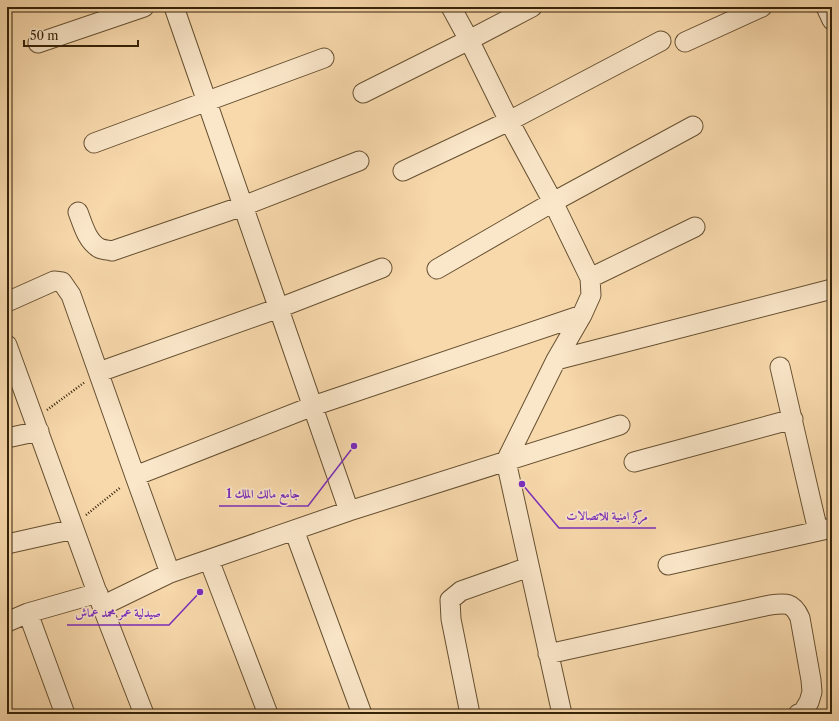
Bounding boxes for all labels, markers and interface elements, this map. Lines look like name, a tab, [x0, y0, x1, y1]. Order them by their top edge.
scale bar	[24, 22, 138, 48]
text: 50 m	[30, 28, 59, 43]
callout: جامع مالك الملك 1	[219, 482, 308, 506]
text: جامع مالك الملك 1	[226, 486, 300, 506]
callout: مركز امنية للاتصالات	[559, 504, 656, 528]
text: مركز امنية للاتصالات	[566, 508, 648, 525]
callout: صيدلية عمر محمد عماش	[67, 601, 169, 625]
text: صيدلية عمر محمد عماش	[75, 605, 161, 621]

